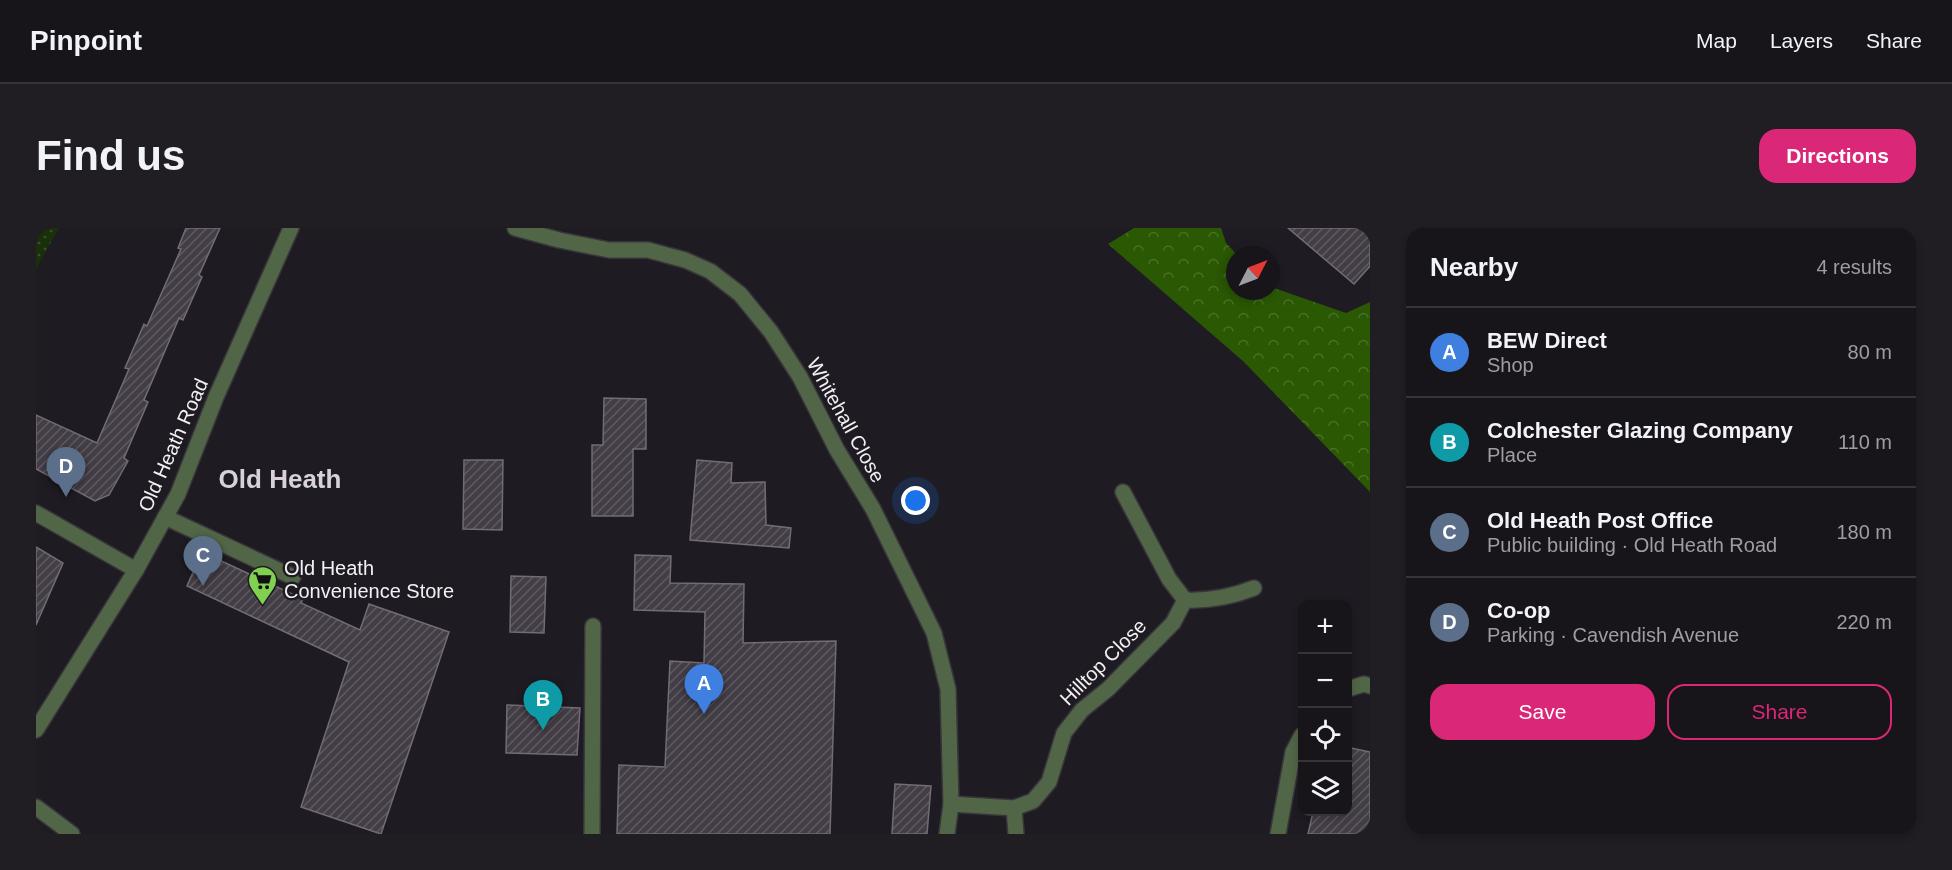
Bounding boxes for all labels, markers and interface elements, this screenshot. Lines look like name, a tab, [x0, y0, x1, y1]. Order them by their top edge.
text: Pinpoint	[30, 25, 142, 56]
text: Map	[1696, 29, 1737, 52]
text: Layers	[1770, 29, 1833, 52]
text: Share	[1866, 29, 1922, 52]
button: Directions	[1759, 129, 1916, 183]
text: Find us	[36, 132, 185, 179]
north arrow	[1226, 246, 1280, 300]
text: Nearby	[1430, 252, 1518, 282]
text: 4 results	[1816, 256, 1892, 278]
text: BEW Direct	[1487, 328, 1607, 353]
text: A	[1442, 341, 1457, 363]
text: 80 m	[1848, 341, 1892, 363]
street label: Whitehall Close	[803, 354, 889, 486]
text: Shop	[1487, 354, 1534, 376]
street label: Old Heath Road	[134, 375, 212, 515]
text: Colchester Glazing Company	[1487, 418, 1793, 443]
text: B	[1442, 431, 1457, 453]
text: 110 m	[1838, 431, 1892, 453]
text: Place	[1487, 444, 1537, 466]
pin: D	[46, 448, 86, 497]
district label: Old Heath	[219, 464, 341, 494]
your location	[901, 486, 930, 515]
text: Old Heath Post Office	[1487, 508, 1713, 533]
text: C	[1442, 521, 1457, 543]
text: 180 m	[1836, 521, 1892, 543]
text: Public building · Old Heath Road	[1487, 534, 1777, 556]
pin: C	[184, 536, 222, 586]
place label: Old Heath Convenience Store	[284, 557, 454, 602]
supermarket icon: Old Heath Convenience Store	[247, 564, 279, 606]
text: Co-op	[1487, 598, 1551, 623]
map controls	[1298, 600, 1352, 816]
button: +	[1298, 600, 1352, 654]
text: D	[1442, 611, 1457, 633]
text: 220 m	[1836, 611, 1892, 633]
street label: Hilltop Close	[1056, 615, 1150, 709]
text: Parking · Cavendish Avenue	[1487, 624, 1739, 646]
button: −	[1298, 654, 1352, 708]
pin: A	[684, 664, 724, 714]
pin: B	[524, 680, 562, 730]
button: Save	[1430, 684, 1655, 740]
button: Share	[1667, 684, 1892, 740]
button: locate	[1298, 708, 1352, 762]
button: layers	[1298, 762, 1352, 816]

